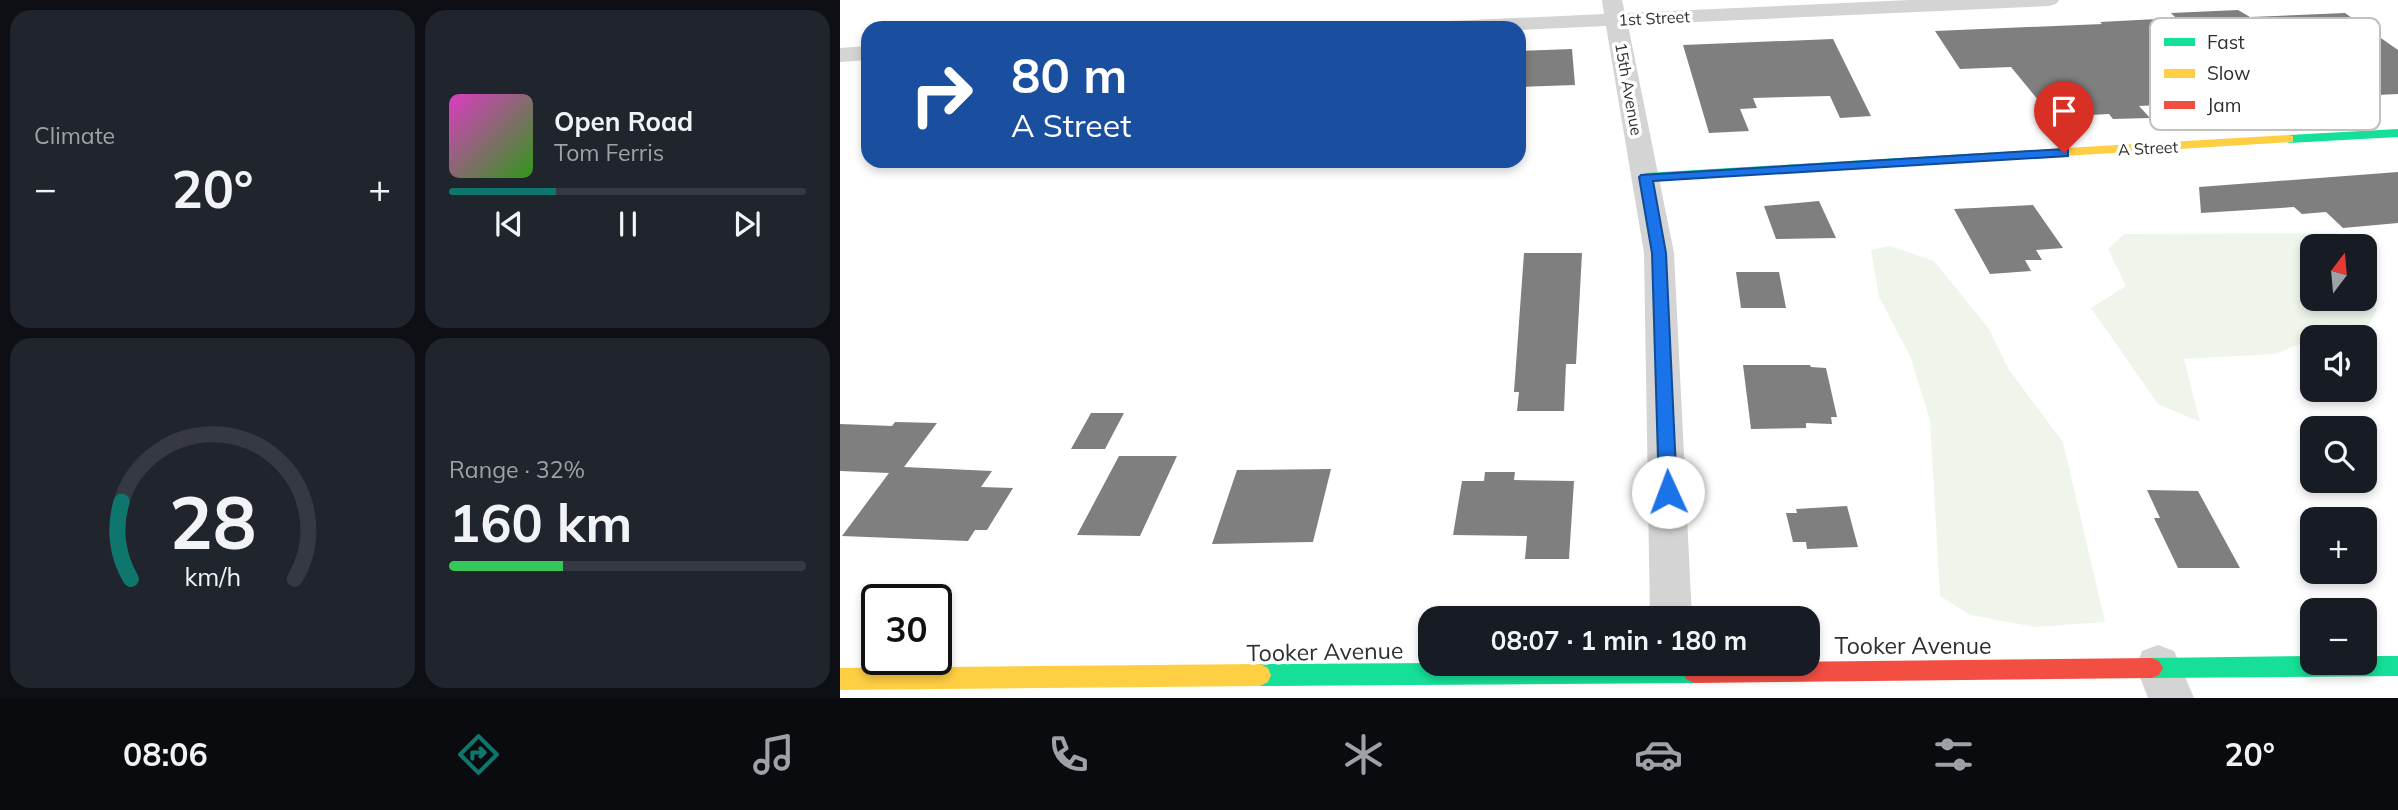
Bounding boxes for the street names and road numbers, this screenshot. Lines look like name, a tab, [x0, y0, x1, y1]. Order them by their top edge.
street label: 1st Street	[1618, 6, 1691, 30]
street label: 15th Avenue	[1611, 41, 1647, 137]
street label: A Street	[2117, 136, 2179, 160]
street label: Tooker Avenue	[1835, 631, 1991, 660]
street label: Tooker Avenue	[1246, 636, 1404, 667]

